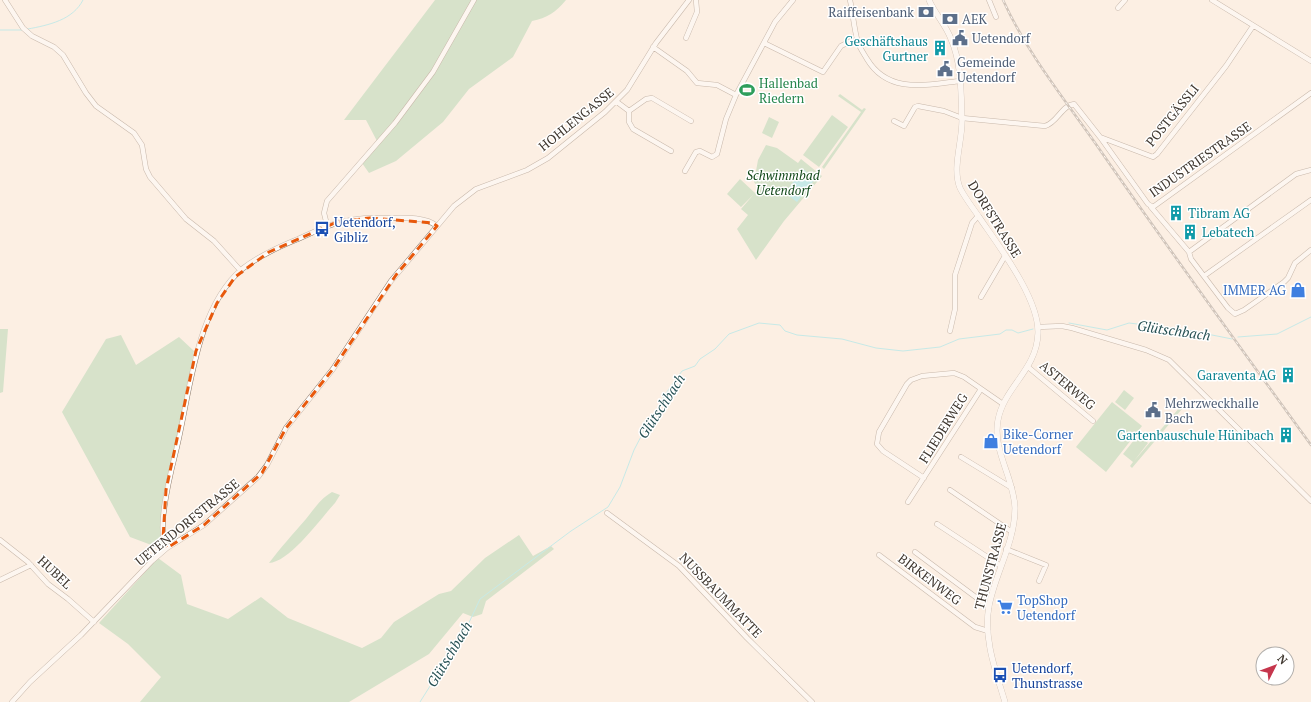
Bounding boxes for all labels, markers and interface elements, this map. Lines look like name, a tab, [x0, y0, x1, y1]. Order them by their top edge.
place label: Raiffeisenbank	[828, 3, 914, 21]
bank icon: Raiffeisenbank	[917, 3, 935, 21]
bank icon: AEK	[941, 10, 959, 28]
place label: AEK	[962, 10, 987, 28]
public building icon: Uetendorf	[951, 29, 969, 47]
place label: Uetendorf	[972, 29, 1032, 47]
place label: Geschäftshaus Gurtner	[845, 32, 928, 65]
building icon: Geschäftshaus Gurtner	[931, 39, 949, 57]
place label: Gemeinde Uetendorf	[957, 53, 1017, 86]
public building icon: Gemeinde Uetendorf	[936, 60, 954, 78]
place label: Hallenbad Riedern	[759, 74, 818, 107]
street label: POSTGÄSSLI	[1141, 80, 1203, 150]
sports icon: Hallenbad Riedern	[738, 81, 756, 99]
street label: HOHLENGASSE	[535, 83, 617, 155]
street label: INDUSTRIESTRASSE	[1145, 117, 1255, 201]
park label: Schwimmbad Uetendorf	[746, 166, 821, 199]
street label: DORFSTRASSE	[964, 177, 1026, 261]
building icon: Tibram AG	[1167, 204, 1185, 222]
place label: Tibram AG	[1188, 204, 1250, 222]
place label: Uetendorf, Gibliz	[334, 213, 396, 246]
bus stop icon: Uetendorf, Gibliz	[313, 220, 331, 238]
building icon: Lebatech	[1181, 223, 1199, 241]
place label: Lebatech	[1202, 223, 1255, 241]
place label: IMMER AG	[1223, 281, 1286, 299]
shop icon: IMMER AG	[1289, 281, 1307, 299]
water label: Glütschbach	[1136, 315, 1212, 345]
street label: ASTERWEG	[1036, 356, 1100, 414]
place label: Garaventa AG	[1197, 366, 1276, 384]
building icon: Garaventa AG	[1279, 366, 1297, 384]
water label: Glütschbach	[633, 370, 689, 442]
street label: FLIEDERWEG	[914, 390, 972, 466]
place label: Mehrzweckhalle Bach	[1165, 394, 1259, 427]
public building icon: Mehrzweckhalle Bach	[1144, 401, 1162, 419]
place label: Bike-Corner Uetendorf	[1003, 425, 1073, 458]
place label: Gartenbauschule Hünibach	[1117, 426, 1274, 444]
building icon: Gartenbauschule Hünibach	[1277, 426, 1295, 444]
shop icon: Bike-Corner Uetendorf	[982, 432, 1000, 450]
street label: UETENDORFSTRASSE	[131, 474, 243, 570]
street label: THUNSTRASSE	[970, 520, 1010, 612]
street label: NUSSBAUMMATTE	[676, 549, 766, 641]
street label: BIRKENWEG	[895, 549, 965, 609]
street label: HUBEL	[34, 551, 76, 593]
place label: TopShop Uetendorf	[1017, 591, 1077, 624]
supermarket icon: TopShop Uetendorf	[996, 598, 1014, 616]
water label: Glütschbach	[422, 618, 476, 690]
north arrow	[1255, 646, 1295, 686]
text: N	[1274, 652, 1291, 668]
place label: Uetendorf, Thunstrasse	[1012, 659, 1083, 692]
bus stop icon: Uetendorf, Thunstrasse	[991, 666, 1009, 684]

